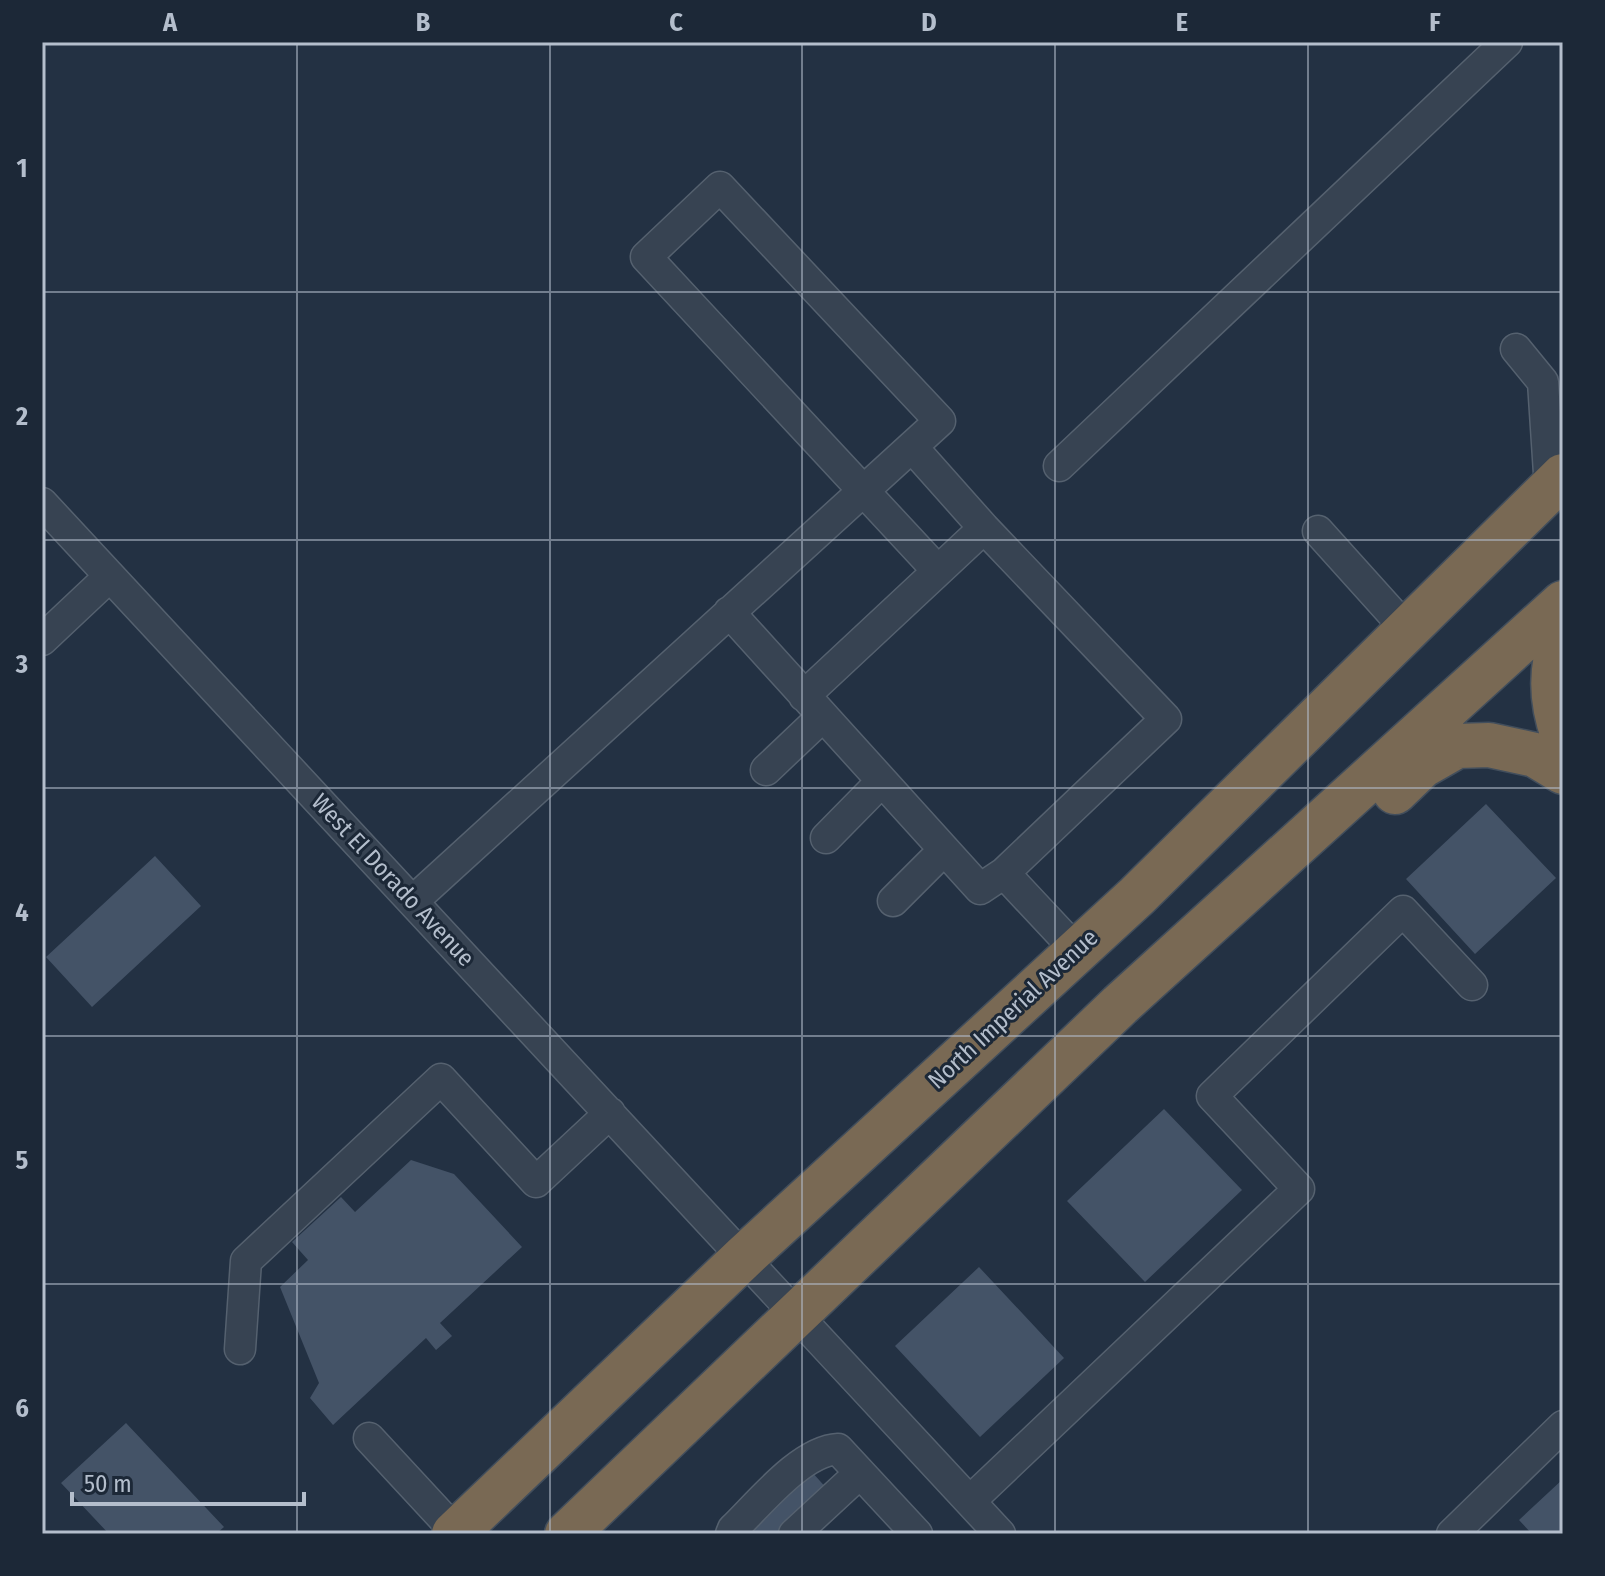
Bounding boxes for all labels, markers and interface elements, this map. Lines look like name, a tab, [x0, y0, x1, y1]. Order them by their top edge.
text: A	[162, 7, 178, 38]
text: B	[416, 7, 431, 38]
text: C	[669, 7, 683, 38]
text: D	[921, 7, 937, 38]
text: E	[1176, 7, 1188, 38]
text: F	[1429, 7, 1441, 38]
text: 1	[17, 153, 28, 184]
text: 2	[15, 401, 28, 432]
text: 3	[15, 649, 28, 680]
street label: West El Dorado Avenue	[306, 788, 480, 972]
text: 4	[15, 897, 29, 928]
street label: North Imperial Avenue	[923, 923, 1103, 1095]
text: 5	[16, 1145, 29, 1176]
text: 6	[15, 1393, 29, 1424]
scale bar	[72, 1456, 304, 1506]
text: 50 m	[84, 1470, 132, 1498]

